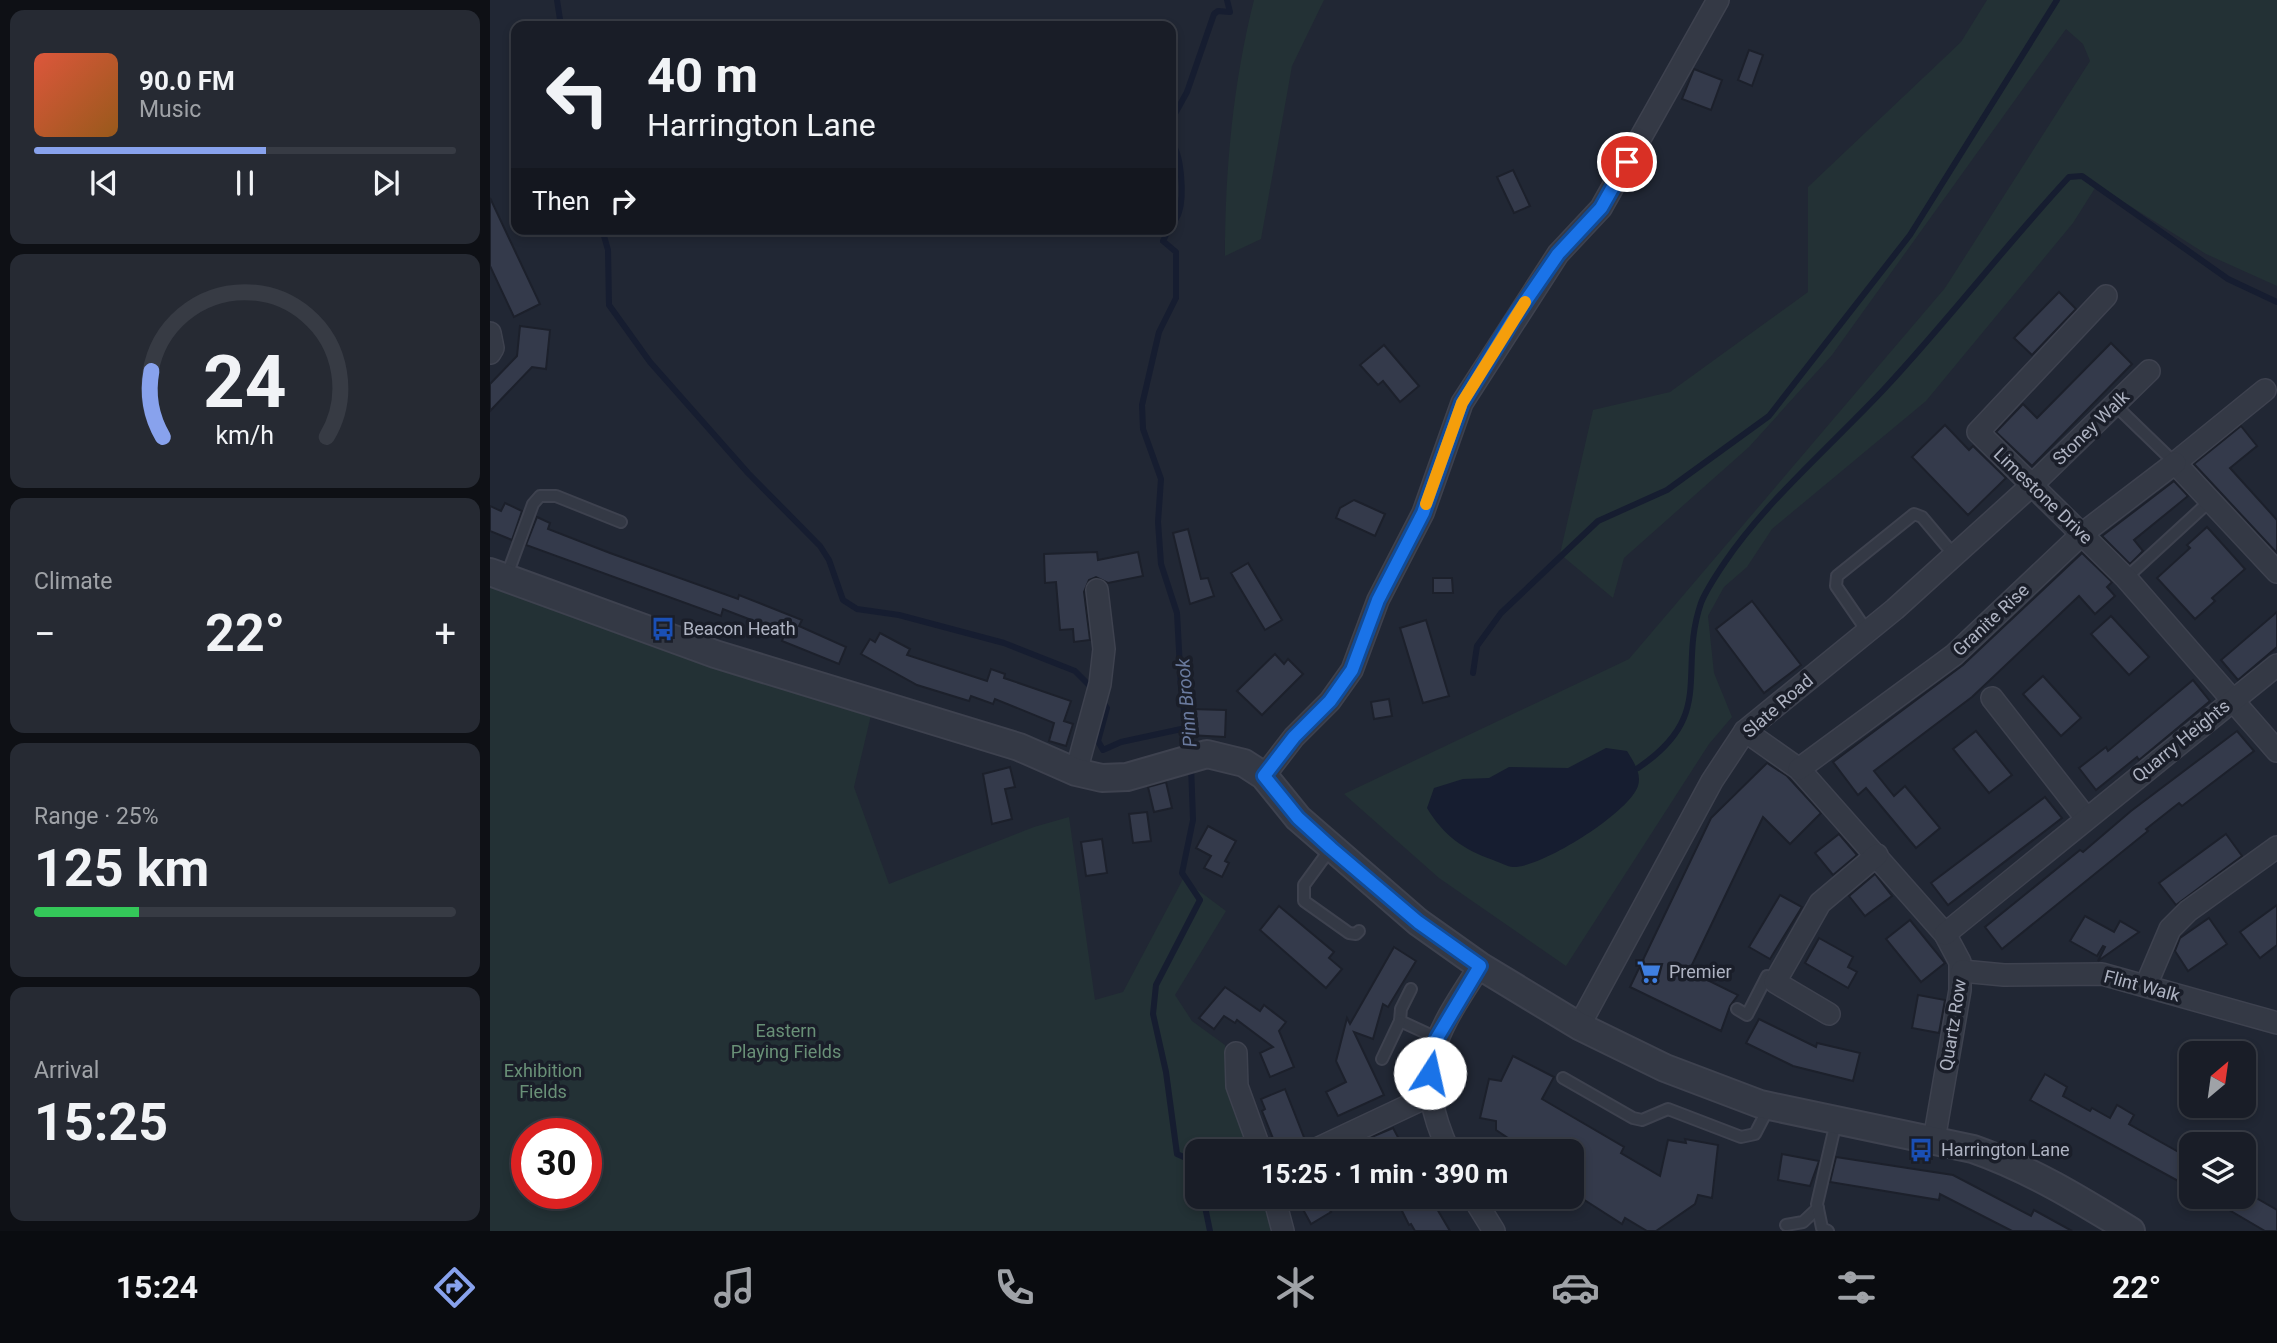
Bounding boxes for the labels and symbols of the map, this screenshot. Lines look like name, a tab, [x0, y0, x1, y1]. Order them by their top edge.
pin	[1597, 132, 1657, 192]
street label: Stoney Walk	[2048, 385, 2134, 469]
street label: Limestone Drive	[1990, 443, 2097, 548]
street label: Granite Rise	[1948, 579, 2033, 660]
bus stop icon: Beacon Heath	[649, 615, 677, 643]
place label: Beacon Heath	[683, 618, 796, 639]
water label: Pinn Brook	[1171, 657, 1202, 748]
street label: Slate Road	[1738, 669, 1817, 742]
street label: Quarry Heights	[2128, 695, 2234, 786]
supermarket icon: Premier	[1635, 958, 1663, 986]
place label: Premier	[1669, 961, 1732, 982]
street label: Flint Walk	[2102, 965, 2183, 1006]
street label: Quartz Row	[1935, 977, 1970, 1072]
park label: Eastern Playing Fields	[731, 1020, 841, 1062]
position arrow	[1393, 1036, 1467, 1110]
north arrow	[2179, 1041, 2256, 1118]
park label: Exhibition Fields	[504, 1060, 582, 1102]
speed limit sign: 30	[511, 1118, 602, 1209]
bus stop icon: Harrington Lane	[1907, 1136, 1935, 1164]
place label: Harrington Lane	[1941, 1139, 2070, 1160]

